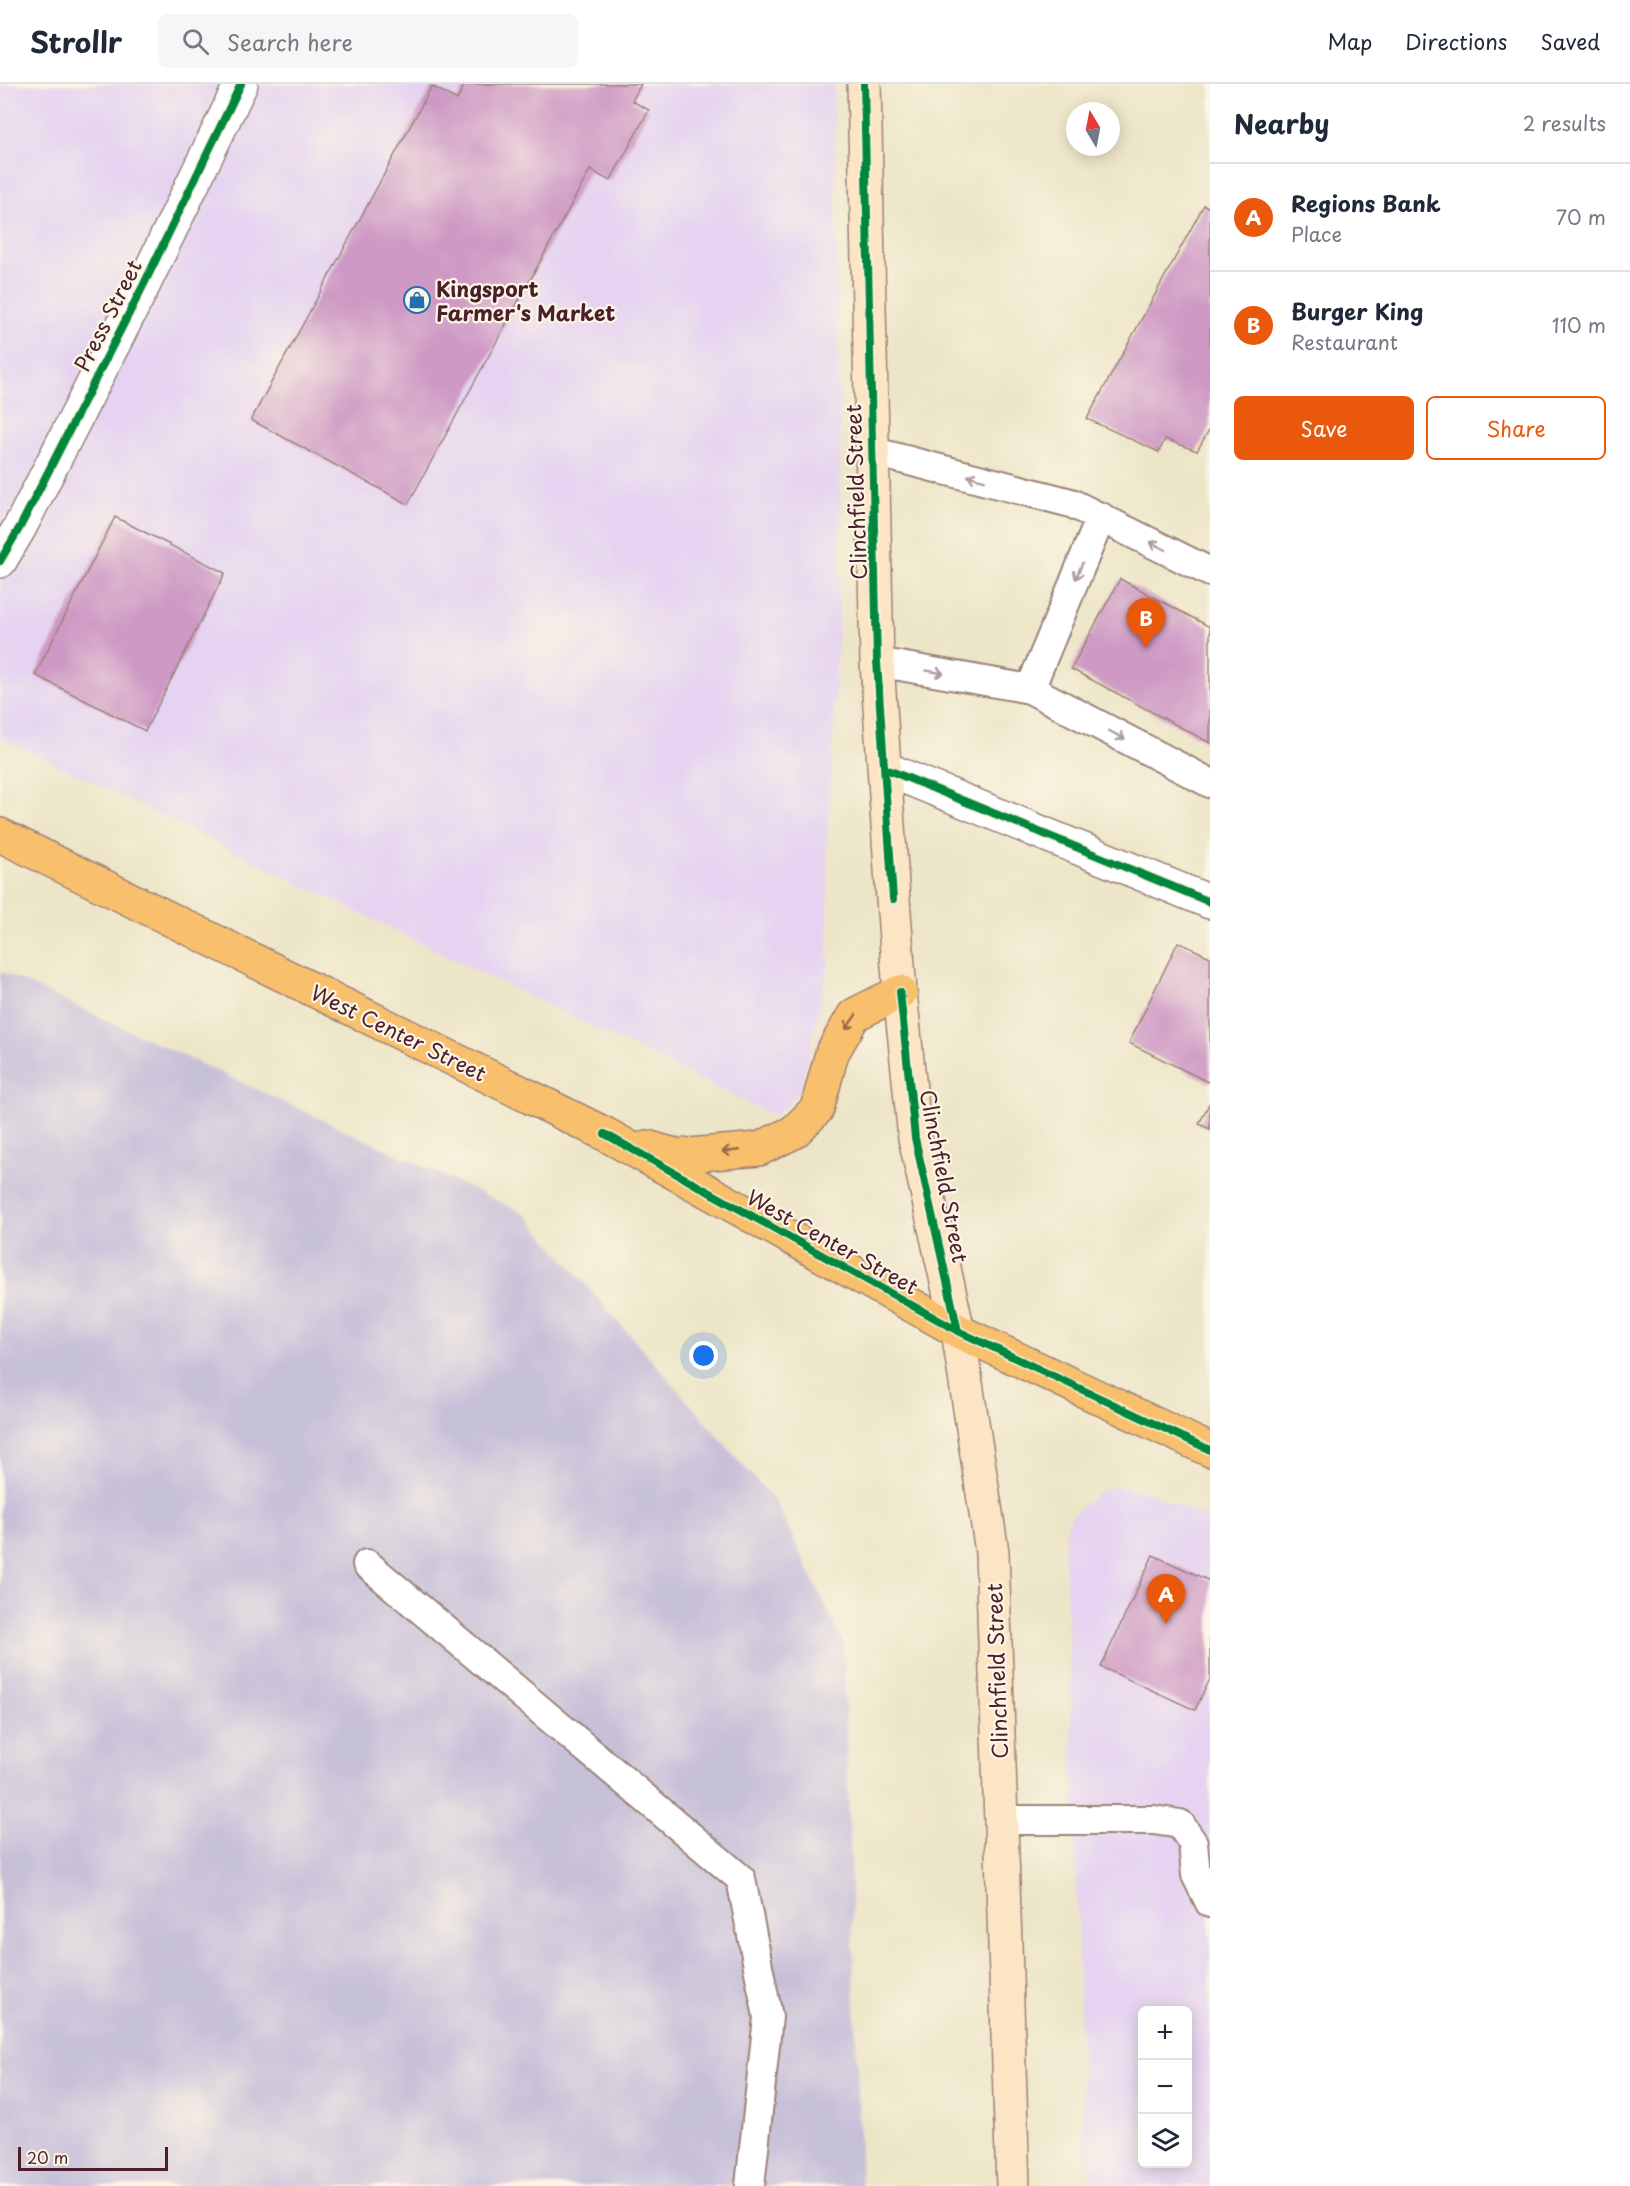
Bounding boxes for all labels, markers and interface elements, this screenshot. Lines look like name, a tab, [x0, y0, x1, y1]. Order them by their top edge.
search box	[158, 14, 578, 68]
text: Strollr	[30, 20, 122, 63]
icon: search	[179, 25, 212, 58]
text: Search here	[227, 25, 353, 58]
text: Map	[1327, 25, 1372, 57]
text: Directions	[1405, 25, 1507, 57]
text: Saved	[1540, 25, 1600, 57]
north arrow	[1066, 102, 1120, 156]
text: Nearby	[1234, 104, 1329, 143]
text: 2 results	[1523, 108, 1606, 138]
text: Regions Bank	[1291, 186, 1441, 219]
text: A	[1246, 202, 1261, 232]
text: 70 m	[1556, 202, 1606, 232]
text: Place	[1291, 219, 1342, 249]
street label: Press Street	[65, 253, 149, 377]
place label: Kingsport Farmer's Market	[436, 272, 615, 328]
shop icon: Kingsport Farmer's Market	[402, 285, 432, 315]
text: Burger King	[1291, 294, 1423, 327]
text: B	[1247, 310, 1260, 340]
text: 110 m	[1552, 310, 1606, 340]
text: Restaurant	[1291, 327, 1398, 357]
button: Save	[1234, 396, 1414, 460]
button: Share	[1426, 396, 1606, 460]
street label: Clinchfield Street	[836, 404, 874, 580]
one-way arrow	[967, 472, 986, 484]
one-way arrow	[1149, 540, 1167, 551]
one-way arrow	[1073, 562, 1084, 580]
pin: B	[1126, 598, 1166, 648]
one-way arrow	[924, 667, 944, 678]
one-way arrow	[1108, 729, 1126, 741]
street label: West Center Street	[306, 976, 492, 1088]
one-way arrow	[845, 1013, 857, 1029]
street label: Clinchfield Street	[913, 1087, 977, 1265]
one-way arrow	[721, 1146, 741, 1157]
street label: West Center Street	[741, 1180, 925, 1302]
your location	[689, 1341, 718, 1370]
pin: A	[1146, 1574, 1186, 1624]
street label: Clinchfield Street	[977, 1583, 1015, 1759]
map controls	[1138, 2006, 1192, 2168]
button: +	[1138, 2006, 1192, 2060]
button: −	[1138, 2060, 1192, 2114]
button: layers	[1138, 2114, 1192, 2168]
scale bar	[18, 2144, 168, 2172]
text: 20 m	[27, 2145, 68, 2169]

